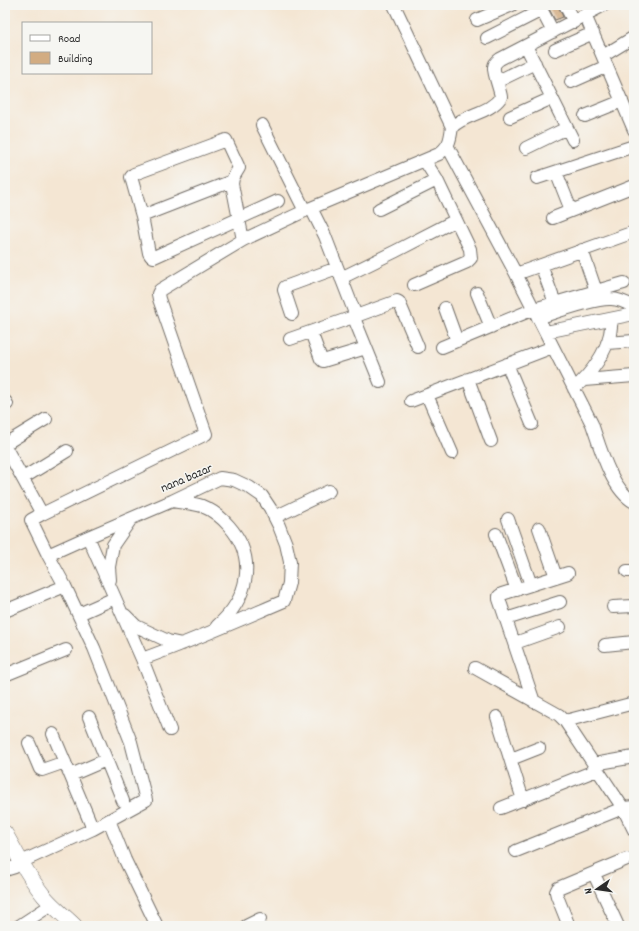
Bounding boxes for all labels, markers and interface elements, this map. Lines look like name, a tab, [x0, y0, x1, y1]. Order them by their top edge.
legend	[22, 22, 152, 74]
text: Road	[58, 31, 80, 48]
text: Building	[58, 51, 93, 68]
street label: nana bazar	[158, 459, 216, 498]
north arrow	[577, 869, 617, 909]
text: N	[581, 886, 598, 895]

